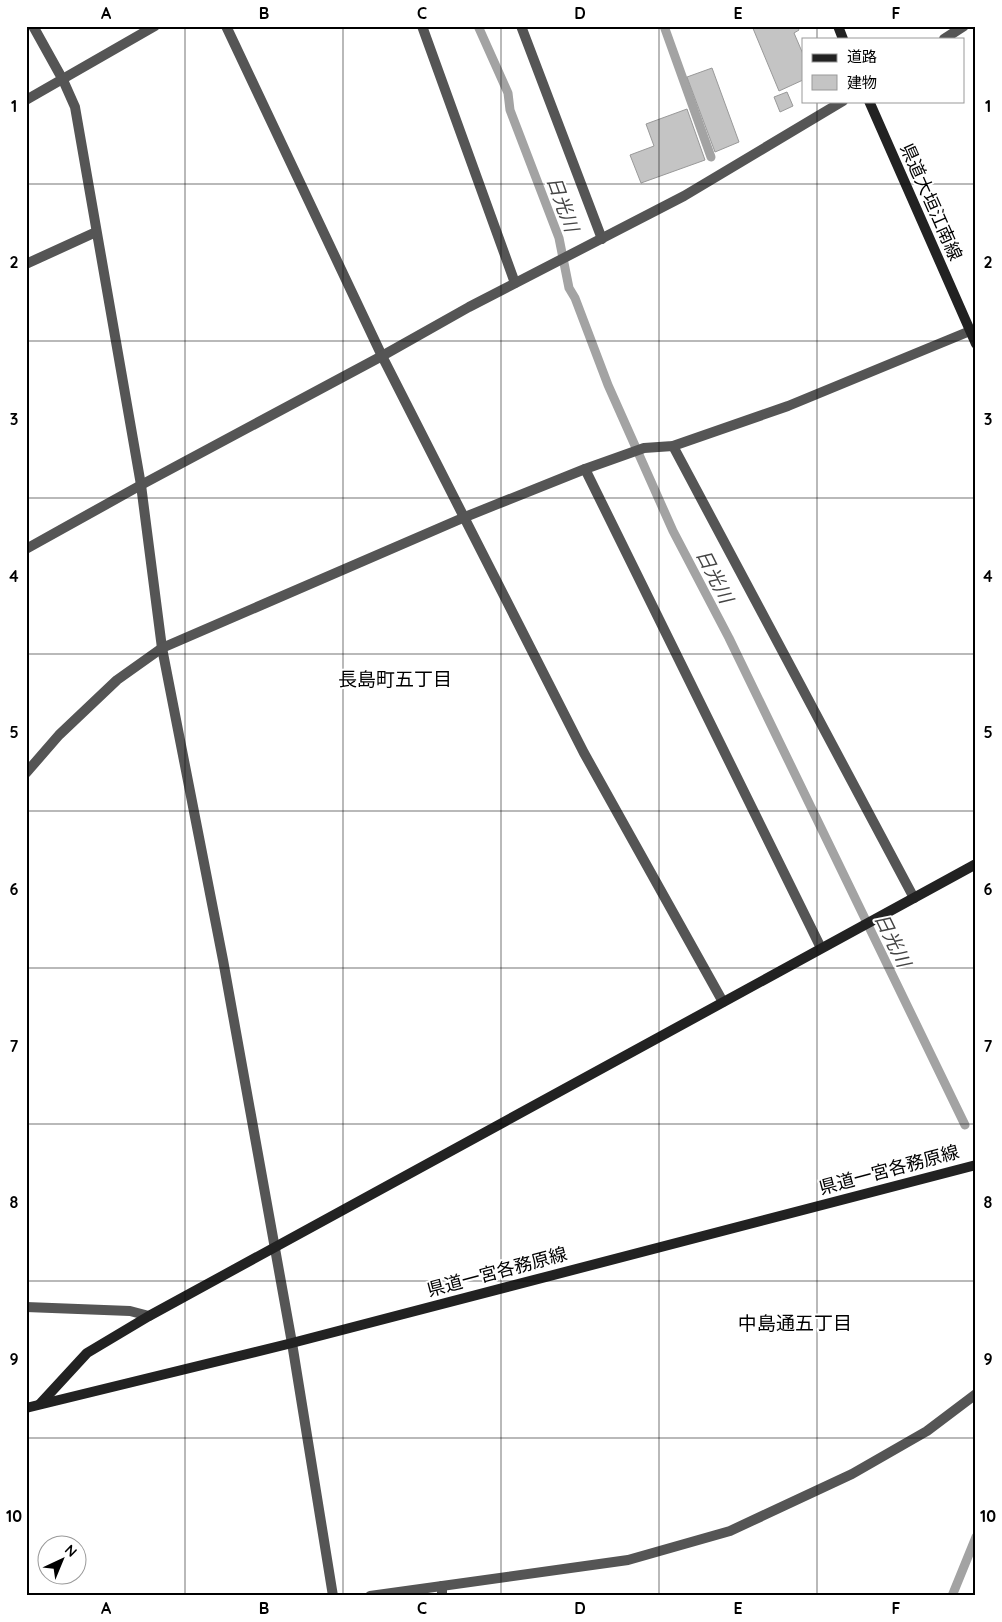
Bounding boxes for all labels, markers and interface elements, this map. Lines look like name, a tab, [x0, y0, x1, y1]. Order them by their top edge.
text: A	[101, 3, 112, 23]
text: B	[259, 3, 269, 23]
text: C	[417, 3, 427, 23]
text: D	[574, 3, 586, 23]
text: E	[733, 3, 743, 23]
text: F	[892, 3, 901, 23]
legend	[802, 38, 964, 102]
text: 道路	[847, 47, 877, 66]
text: 建物	[847, 73, 877, 92]
text: 1	[11, 96, 17, 116]
text: 1	[985, 96, 991, 116]
street label: 県道大垣江南線	[895, 140, 968, 264]
water label: 日光川	[542, 173, 585, 237]
text: 2	[9, 252, 19, 272]
text: 2	[983, 252, 993, 272]
text: 3	[10, 409, 18, 429]
text: 3	[984, 409, 992, 429]
water label: 日光川	[691, 545, 740, 609]
text: 4	[9, 566, 19, 586]
text: 4	[983, 566, 993, 586]
district label: 長島町五丁目	[338, 667, 452, 691]
text: 5	[9, 722, 19, 742]
text: 5	[983, 722, 993, 742]
text: 6	[10, 879, 19, 899]
text: 6	[984, 879, 993, 899]
water label: 日光川	[870, 909, 917, 973]
text: 7	[10, 1036, 19, 1056]
text: 7	[984, 1036, 993, 1056]
street label: 県道一宮各務原線	[816, 1140, 961, 1199]
text: 8	[10, 1192, 19, 1212]
text: 8	[984, 1192, 993, 1212]
street label: 県道一宮各務原線	[424, 1242, 569, 1301]
district label: 中島通五丁目	[738, 1311, 852, 1335]
text: 9	[9, 1349, 19, 1369]
text: 9	[983, 1349, 993, 1369]
text: 10	[6, 1506, 22, 1526]
text: 10	[980, 1506, 996, 1526]
north arrow	[38, 1534, 88, 1584]
text: N	[61, 1541, 81, 1561]
text: A	[101, 1598, 112, 1618]
text: B	[259, 1598, 269, 1618]
text: C	[417, 1598, 427, 1618]
text: D	[574, 1598, 586, 1618]
text: E	[733, 1598, 743, 1618]
text: F	[892, 1598, 901, 1618]

